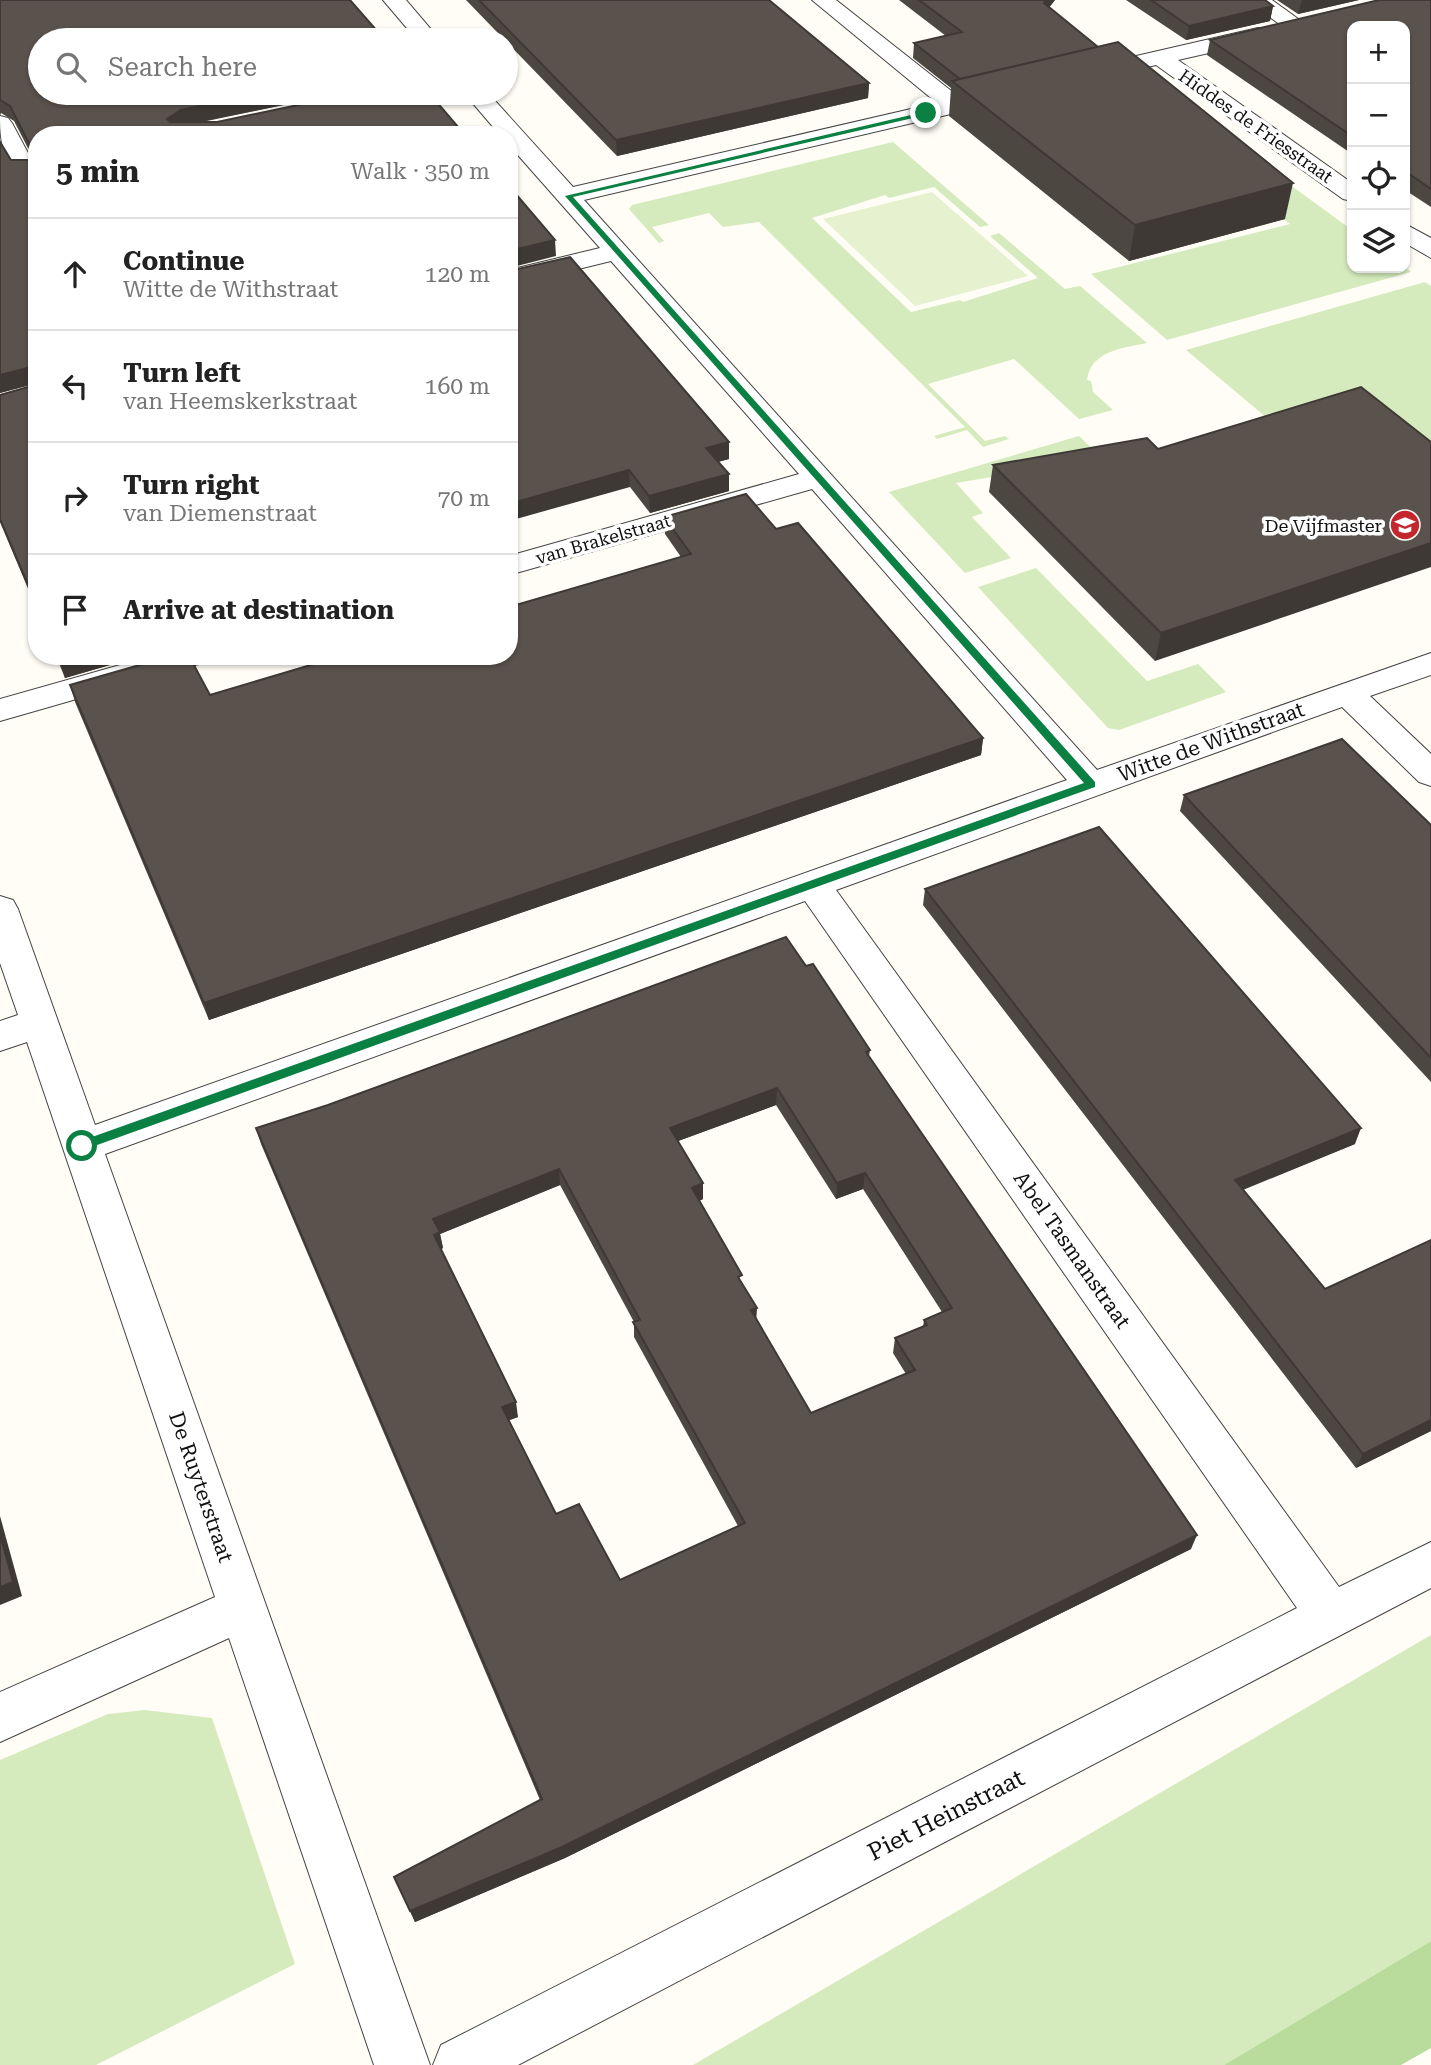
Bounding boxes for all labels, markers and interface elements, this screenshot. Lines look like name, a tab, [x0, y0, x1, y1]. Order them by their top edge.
map controls	[1347, 21, 1410, 273]
button: +	[1347, 21, 1410, 84]
search box	[28, 28, 518, 105]
icon: search	[52, 48, 90, 86]
text: Search here	[108, 52, 257, 82]
street label: Hiddes de Friesstraat	[1175, 65, 1337, 187]
button: −	[1347, 84, 1410, 147]
route end	[910, 97, 941, 128]
button: locate	[1347, 147, 1410, 210]
text: 5 min	[56, 154, 139, 189]
text: Walk · 350 m	[351, 158, 490, 185]
button: layers	[1347, 210, 1410, 273]
text: Continue	[123, 246, 245, 276]
icon: ahead	[56, 255, 94, 293]
text: 120 m	[425, 261, 490, 288]
text: Witte de Withstraat	[123, 276, 338, 303]
text: Turn left	[123, 358, 241, 388]
icon: left	[56, 367, 94, 405]
text: 160 m	[425, 373, 490, 400]
text: van Heemskerkstraat	[123, 388, 357, 415]
text: Turn right	[123, 470, 259, 500]
icon: right	[56, 479, 94, 517]
text: 70 m	[437, 485, 490, 512]
text: van Diemenstraat	[123, 500, 317, 527]
school or university icon: De Vijfmaster	[1388, 508, 1422, 542]
street label: van Brakelstraat	[533, 510, 673, 568]
place label: De Vijfmaster	[1264, 515, 1382, 536]
icon: arrive	[56, 591, 94, 629]
text: Arrive at destination	[123, 595, 394, 625]
street label: Witte de Withstraat	[1115, 697, 1308, 787]
route start	[66, 1130, 97, 1161]
street label: Abel Tasmanstraat	[1009, 1167, 1135, 1333]
street label: De Ruyterstraat	[164, 1409, 238, 1566]
street label: Piet Heinstraat	[863, 1763, 1029, 1866]

